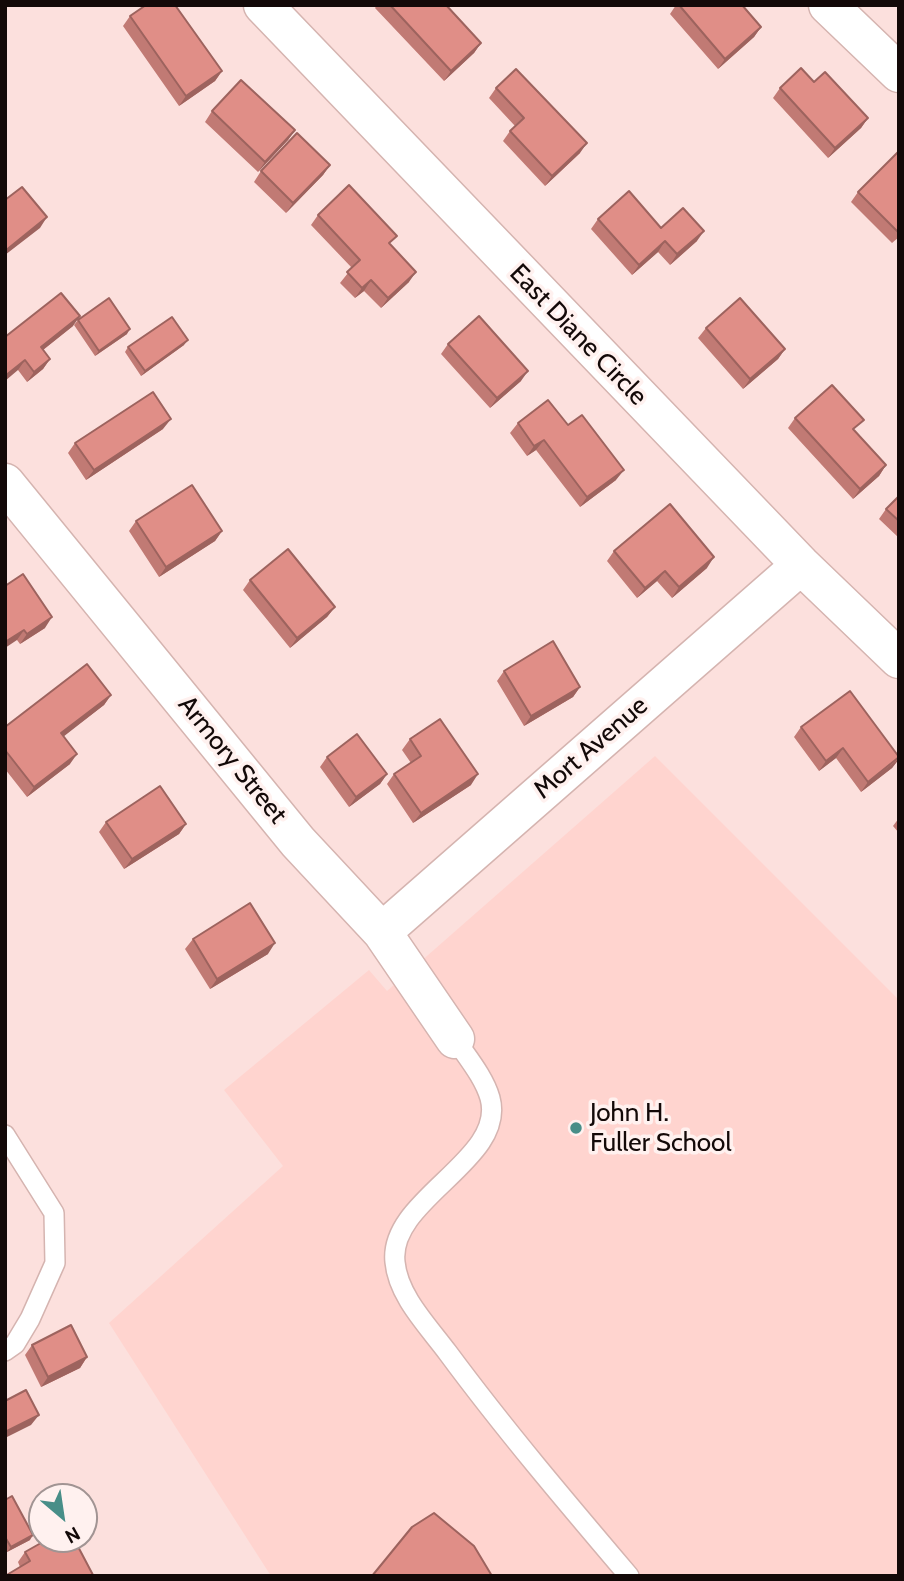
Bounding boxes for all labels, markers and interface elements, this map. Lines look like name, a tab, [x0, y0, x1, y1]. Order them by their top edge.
street label: East Diane Circle	[503, 258, 653, 412]
street label: Armory Street	[171, 690, 293, 830]
street label: Mort Avenue	[528, 690, 654, 806]
place label: John H. Fuller School	[590, 1097, 732, 1158]
marker: John H. Fuller School	[568, 1120, 584, 1136]
north arrow	[28, 1483, 98, 1553]
text: N	[61, 1522, 84, 1548]

